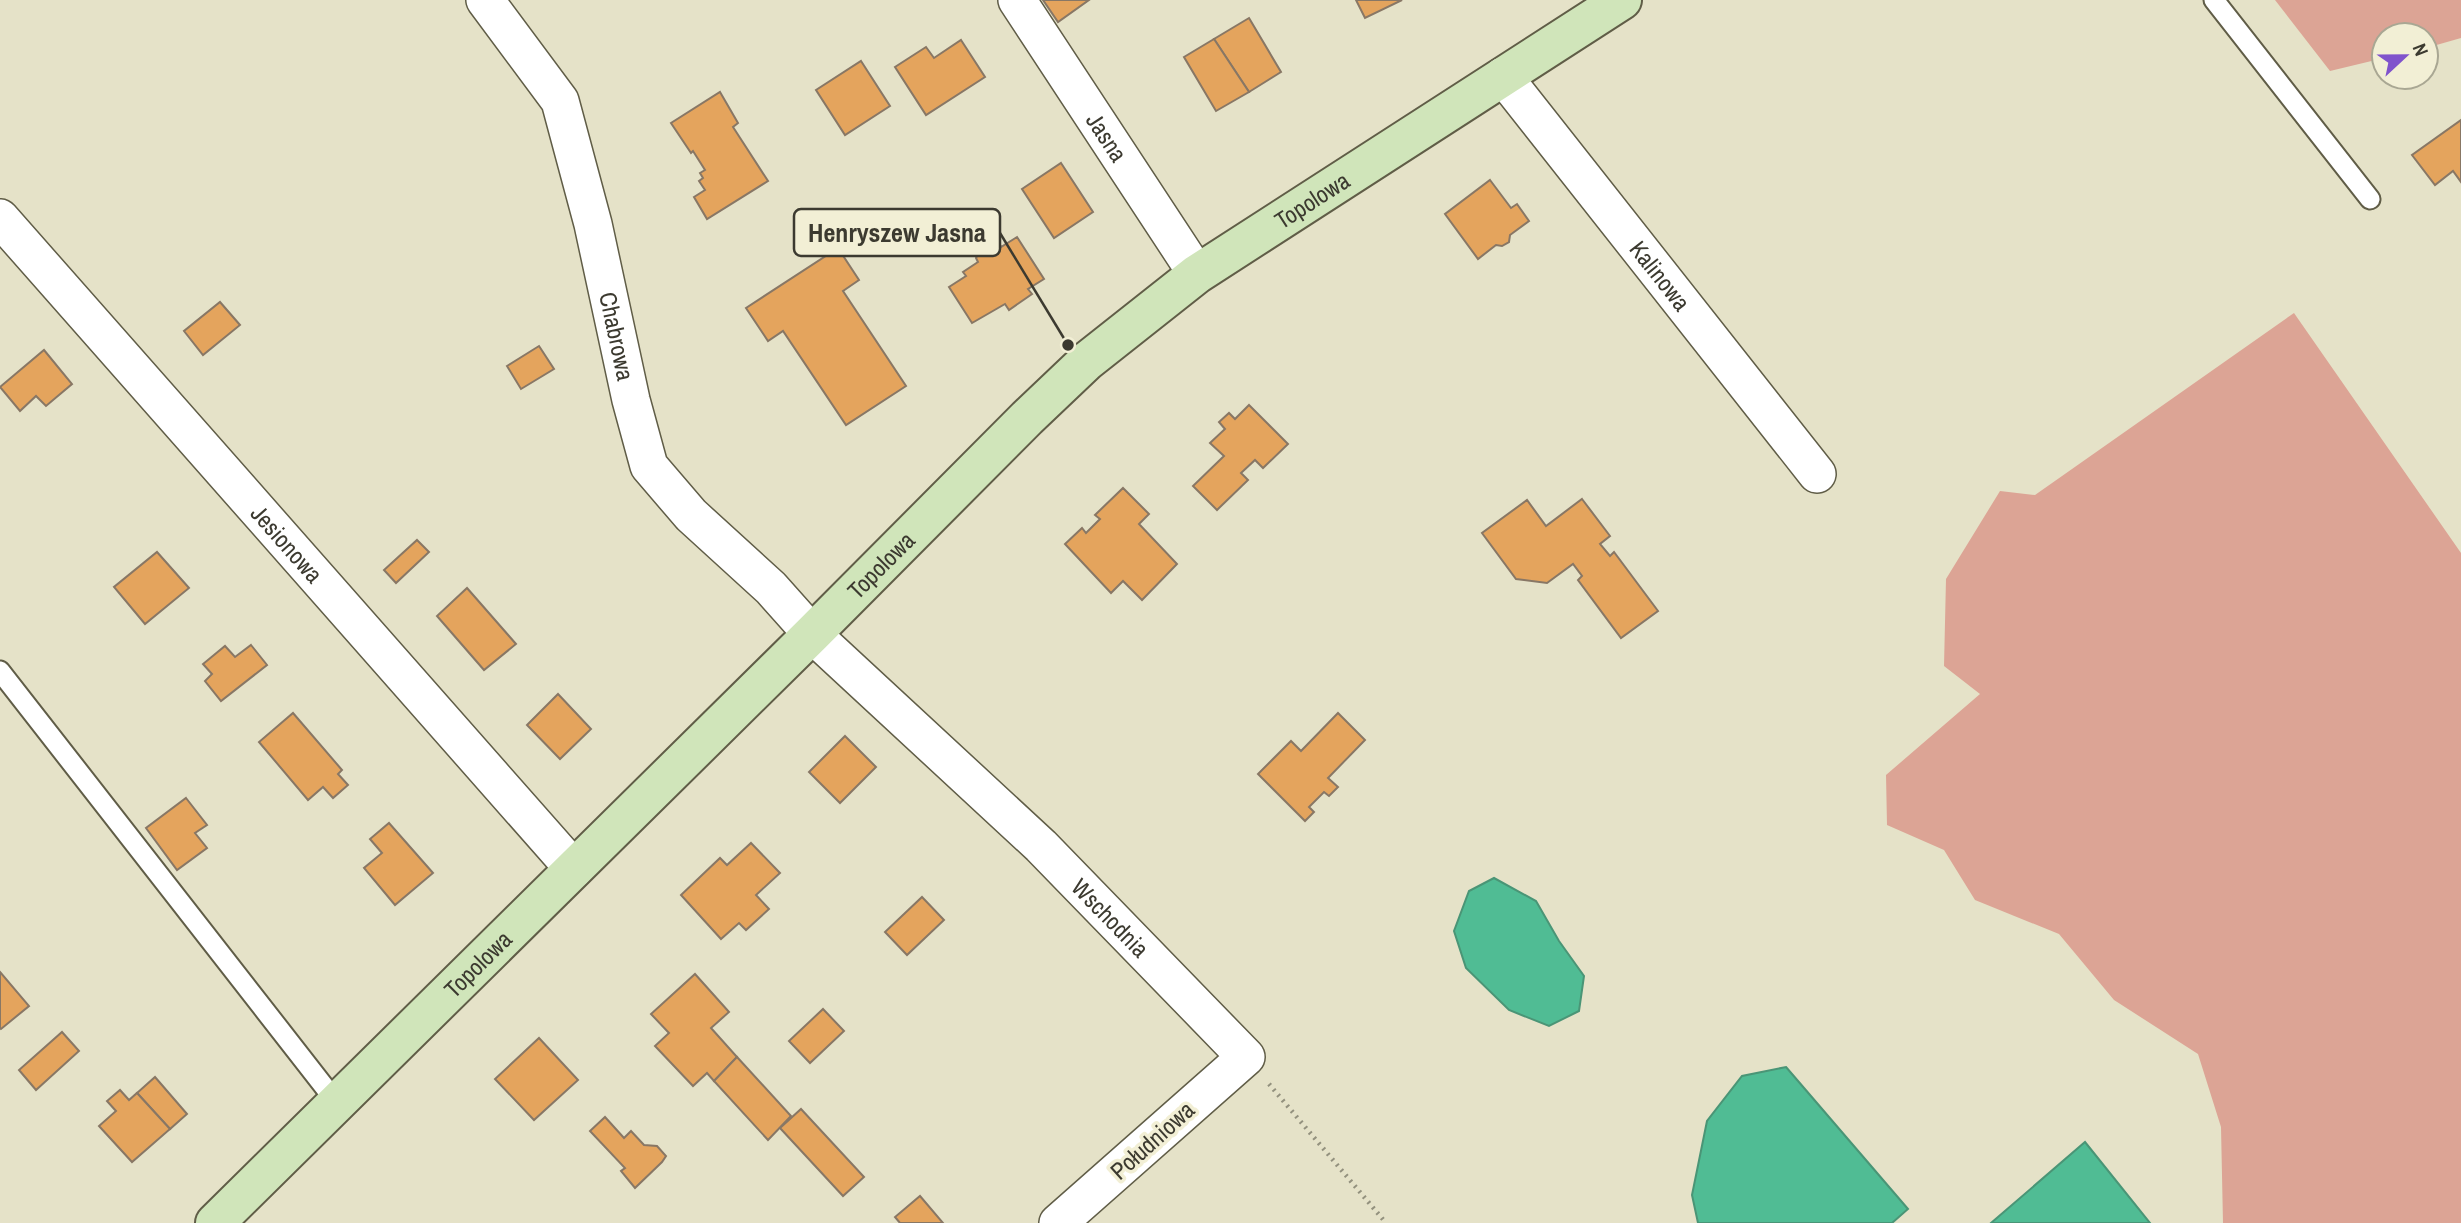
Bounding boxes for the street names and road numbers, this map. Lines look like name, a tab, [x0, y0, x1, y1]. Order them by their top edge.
street label: Jasna	[1079, 106, 1135, 168]
street label: Topolowa	[1268, 164, 1355, 236]
street label: Kalinowa	[1623, 234, 1698, 317]
street label: Chabrowa	[592, 289, 642, 384]
street label: Jesionowa	[244, 498, 330, 589]
street label: Topolowa	[840, 524, 921, 606]
street label: Wschodnia	[1065, 871, 1156, 964]
street label: Topolowa	[437, 923, 519, 1004]
street label: Południowa	[1103, 1094, 1201, 1186]

